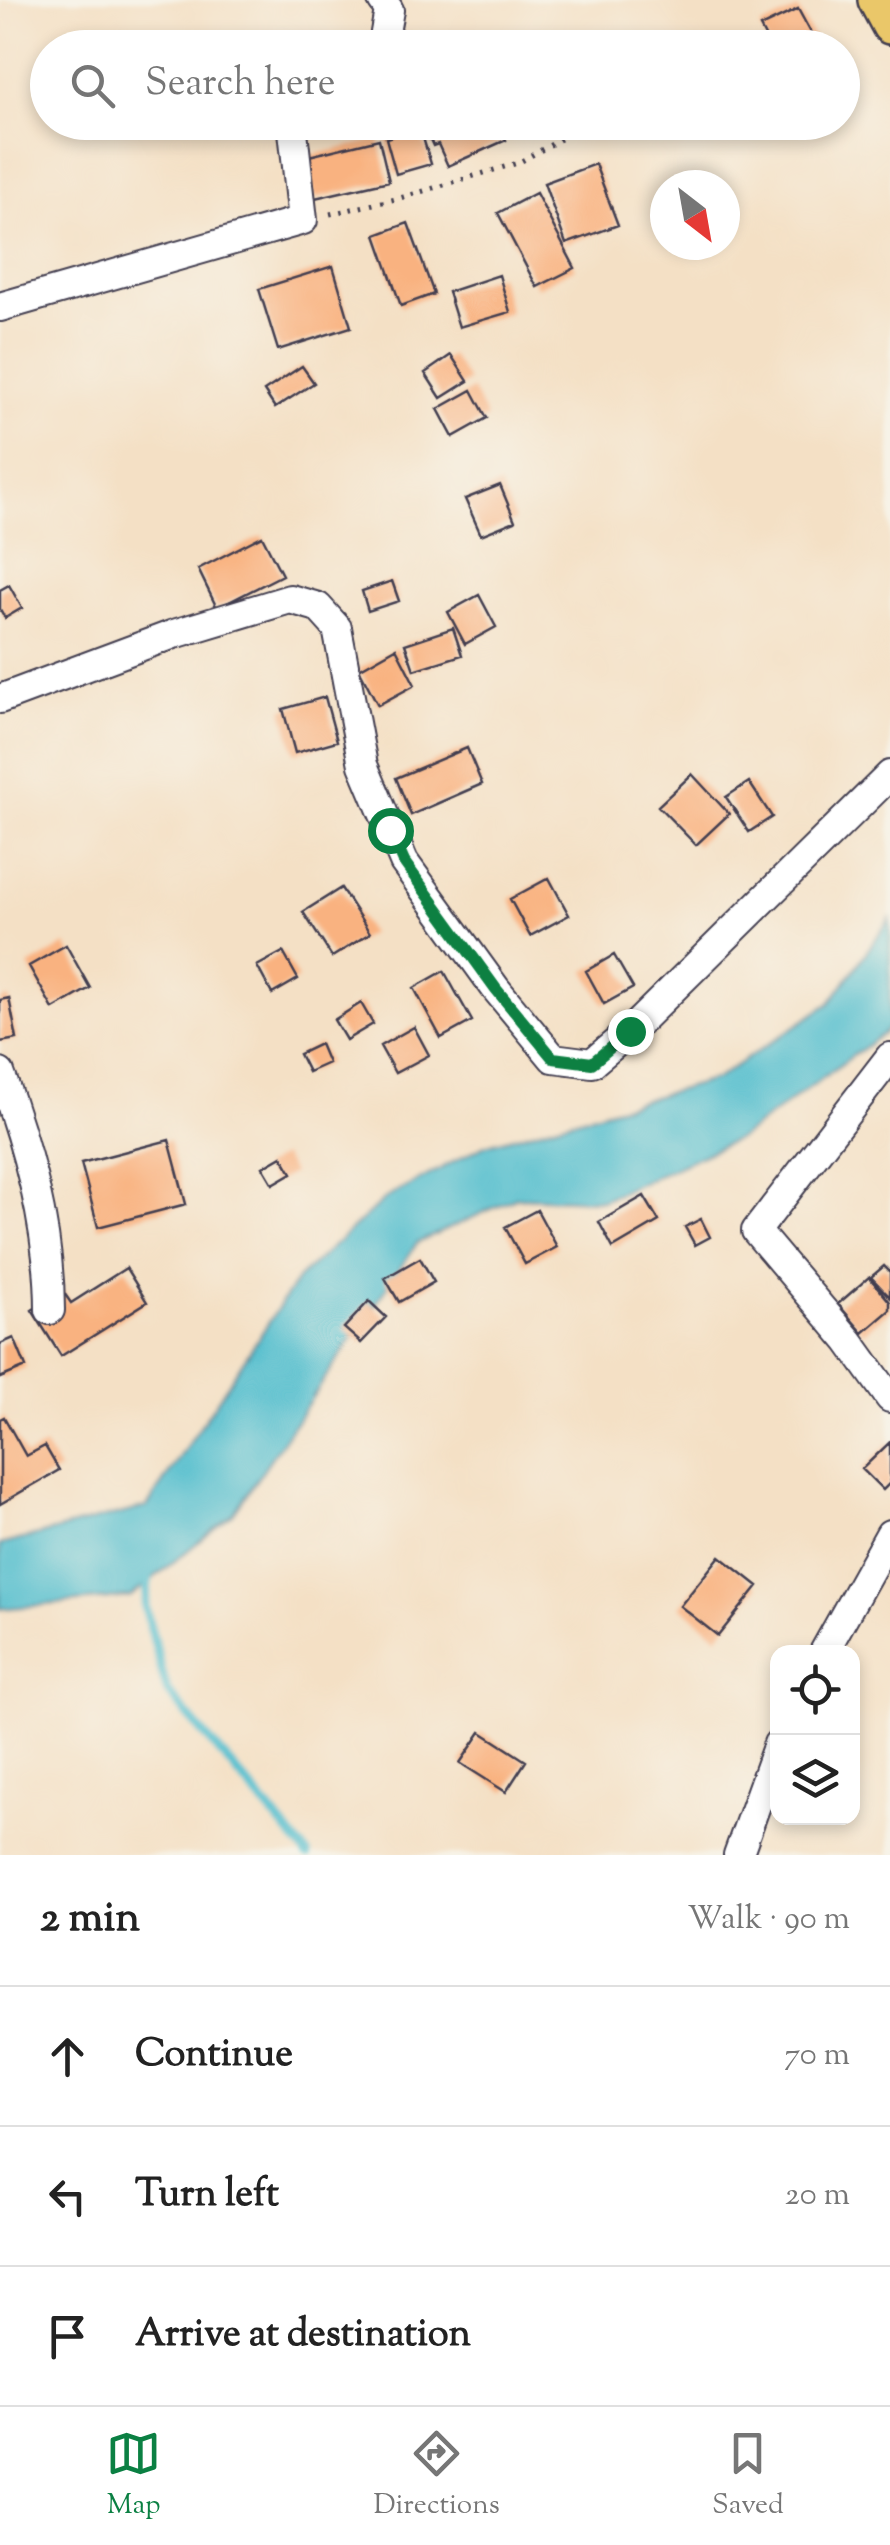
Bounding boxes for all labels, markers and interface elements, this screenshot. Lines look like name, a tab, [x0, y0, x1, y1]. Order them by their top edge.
search box	[30, 30, 860, 140]
icon: search	[65, 58, 120, 113]
text: Search here	[145, 58, 336, 112]
north arrow	[650, 170, 740, 260]
route start	[368, 808, 414, 854]
route end	[608, 1009, 654, 1055]
map controls	[770, 1645, 860, 1825]
button: locate	[770, 1645, 860, 1735]
button: layers	[770, 1735, 860, 1825]
text: 2 min	[40, 1890, 140, 1950]
text: Walk · 90 m	[687, 1897, 850, 1943]
icon: ahead	[40, 2029, 95, 2084]
text: Continue	[135, 2029, 293, 2083]
text: 70 m	[784, 2033, 850, 2079]
icon: left	[40, 2169, 95, 2224]
text: Turn left	[135, 2169, 279, 2223]
text: 20 m	[785, 2173, 850, 2219]
icon: arrive	[40, 2309, 95, 2364]
text: Arrive at destination	[135, 2309, 471, 2363]
tab: Map	[106, 2426, 161, 2526]
tab: Directions	[373, 2426, 500, 2526]
tab: Saved	[712, 2426, 784, 2526]

